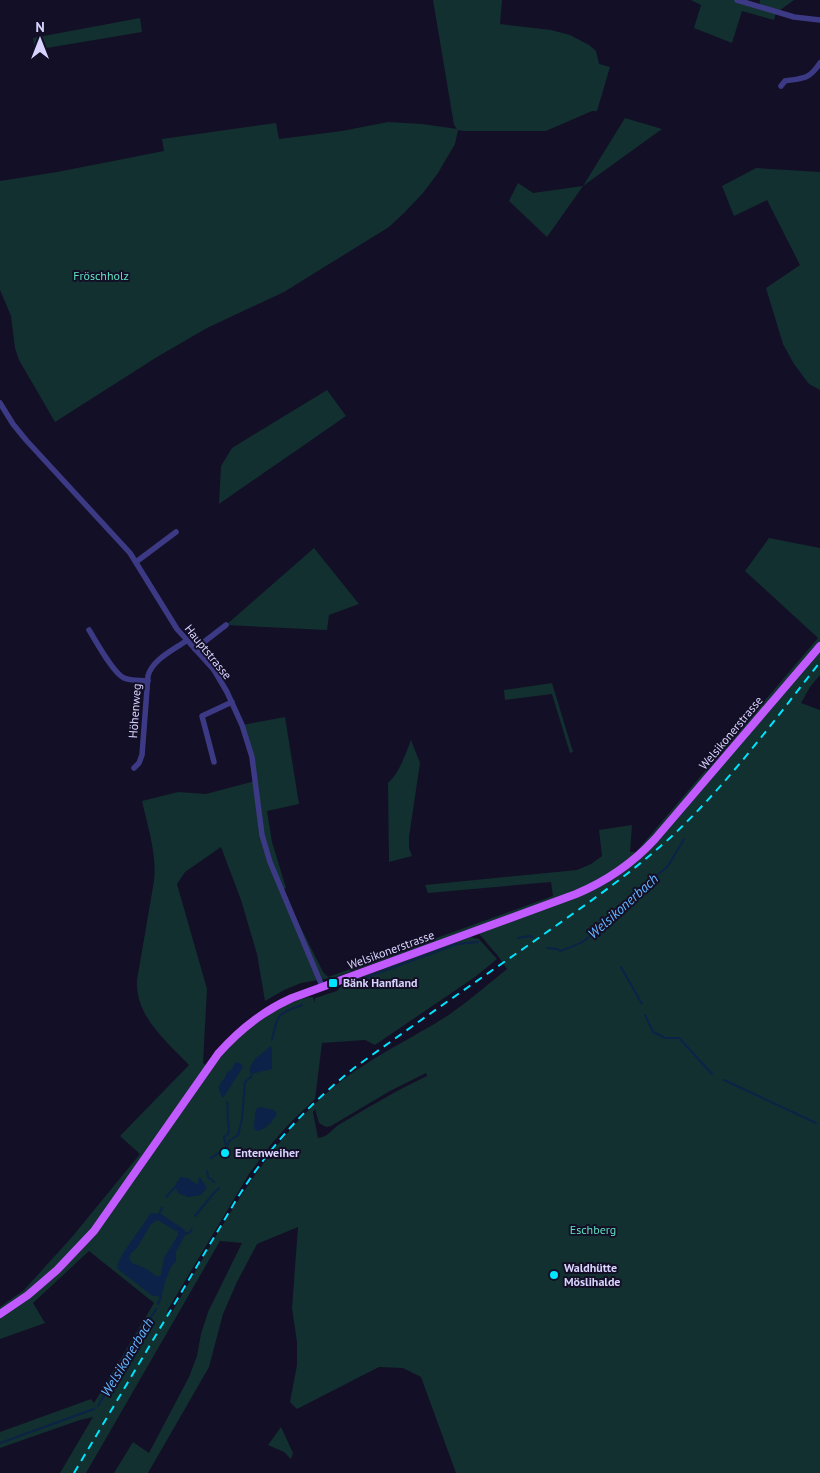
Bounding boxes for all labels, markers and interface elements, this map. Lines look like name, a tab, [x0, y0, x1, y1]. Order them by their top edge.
north arrow	[15, 15, 65, 65]
text: N	[35, 18, 45, 36]
park label: Fröschholz	[73, 268, 129, 283]
street label: Hauptstrasse	[182, 621, 235, 682]
street label: Höhenweg	[125, 683, 144, 739]
street label: Welsikonerstrasse	[695, 693, 766, 773]
water label: Welsikonerbach	[584, 870, 662, 942]
street label: Welsikonerstrasse	[345, 927, 436, 972]
place label: Bänk Hanfland	[343, 975, 418, 990]
marker: Bänk Hanfland	[327, 977, 339, 989]
place label: Entenweiher	[235, 1145, 300, 1160]
marker: Entenweiher	[219, 1147, 231, 1159]
park label: Eschberg	[570, 1222, 616, 1237]
place label: Waldhütte Möslihalde	[564, 1260, 620, 1289]
marker: Waldhütte Möslihalde	[548, 1269, 560, 1281]
water label: Welsikonerbach	[96, 1314, 158, 1400]

